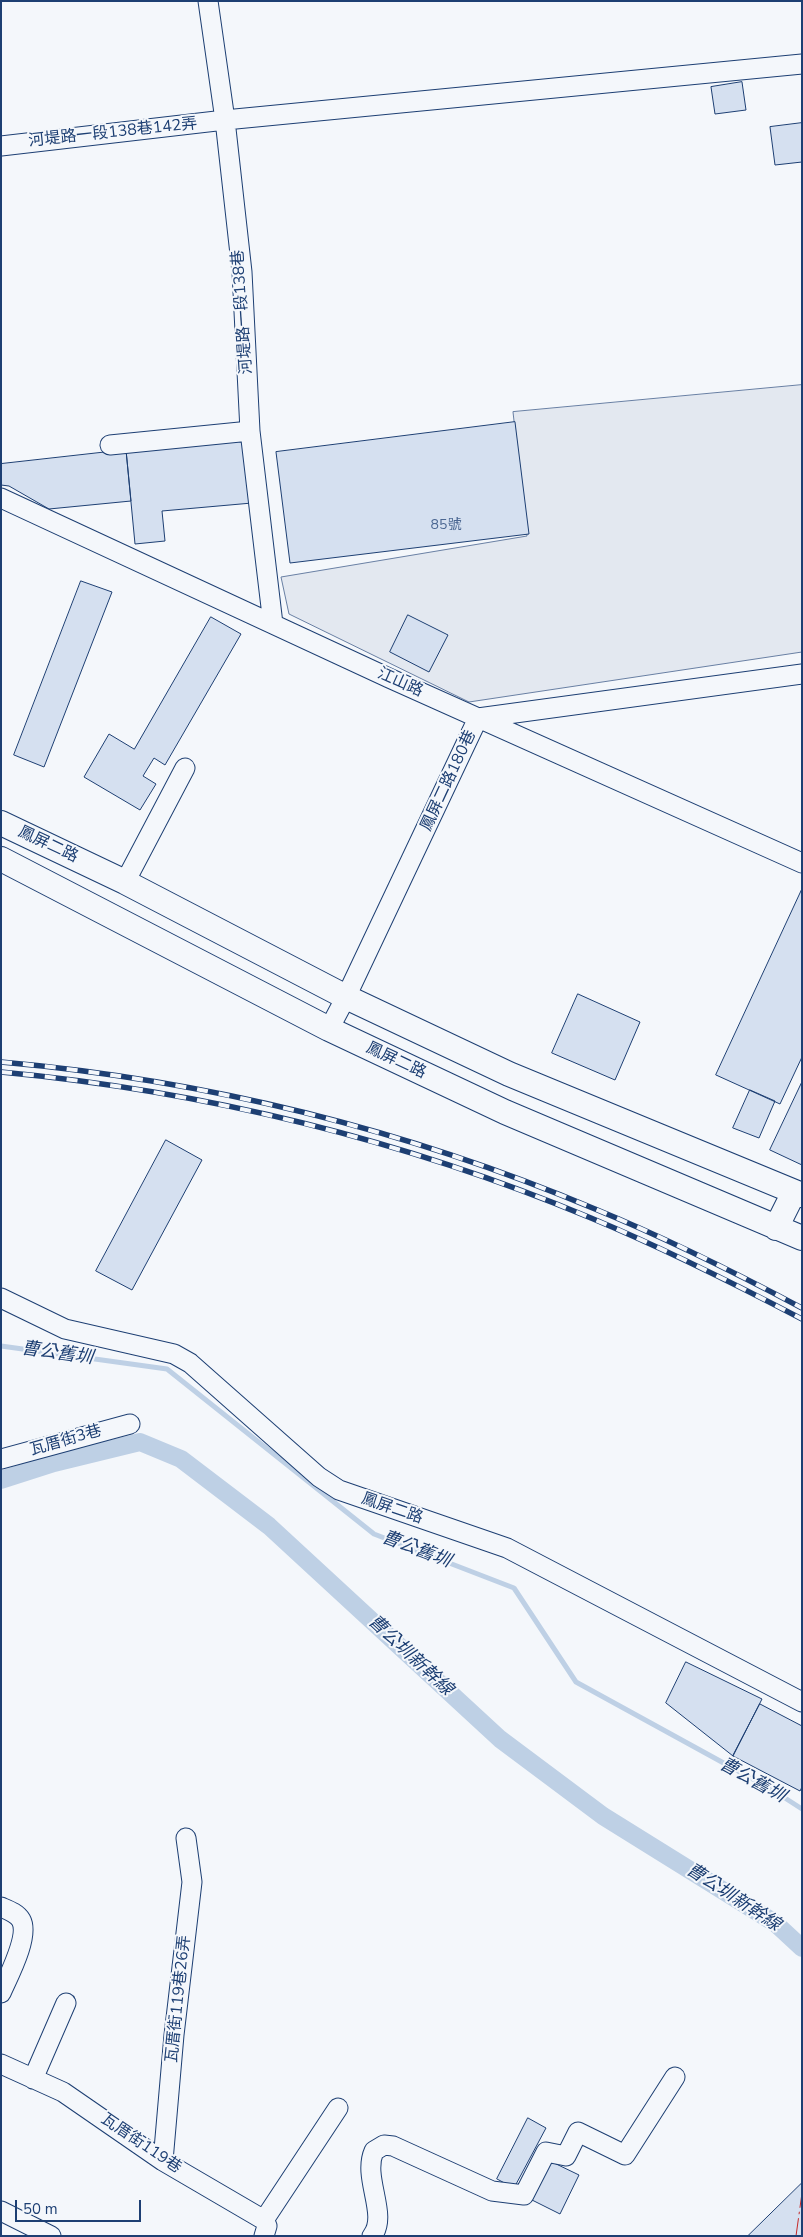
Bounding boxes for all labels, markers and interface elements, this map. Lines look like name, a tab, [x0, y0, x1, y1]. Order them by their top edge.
street label: 河堤路一段138巷142弄	[28, 115, 198, 151]
street label: 河堤路一段138巷	[229, 249, 257, 375]
house number: 85號	[431, 518, 461, 534]
street label: 江山路	[374, 664, 426, 702]
street label: 鳳屏二路180巷	[417, 728, 481, 834]
street label: 鳳屏二路	[15, 823, 81, 867]
street label: 鳳屏二路	[363, 1039, 429, 1083]
water label: 曹公舊圳	[20, 1338, 94, 1370]
street label: 瓦厝街3巷	[28, 1422, 104, 1460]
street label: 鳳屏二路	[359, 1490, 425, 1528]
water label: 曹公舊圳	[379, 1527, 453, 1573]
water label: 曹公圳新幹線	[363, 1611, 457, 1701]
water label: 曹公舊圳	[715, 1754, 789, 1808]
water label: 曹公圳新幹線	[682, 1860, 784, 1936]
street label: 瓦厝街119巷26弄	[163, 1934, 195, 2064]
street label: 瓦厝街119巷	[97, 2110, 185, 2178]
scale bar	[18, 2190, 144, 2222]
text: 50 m	[23, 2199, 58, 2219]

